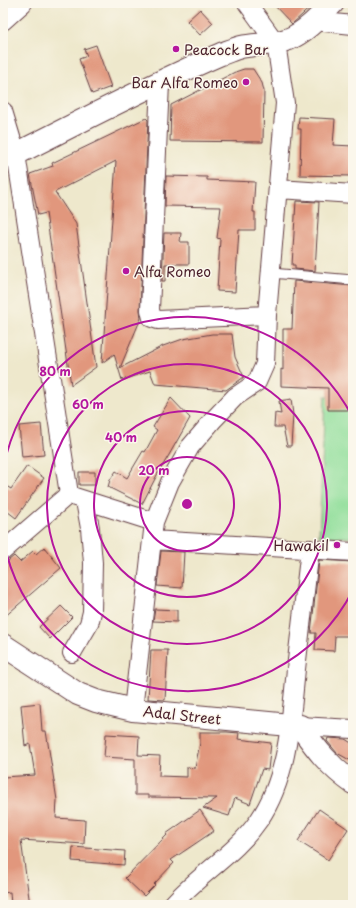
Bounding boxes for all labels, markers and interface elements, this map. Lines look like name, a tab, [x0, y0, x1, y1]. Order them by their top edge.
place label: Peacock Bar	[184, 39, 269, 60]
marker: Peacock Bar	[171, 44, 181, 54]
place label: Bar Alfa Romeo	[131, 72, 238, 93]
marker: Bar Alfa Romeo	[241, 77, 251, 87]
place label: Alfa Romeo	[134, 261, 211, 282]
marker: Alfa Romeo	[121, 266, 131, 276]
text: 80 m	[39, 362, 71, 380]
text: 60 m	[72, 395, 104, 413]
text: 40 m	[105, 428, 137, 446]
text: 20 m	[138, 461, 170, 479]
centre of rings	[180, 497, 194, 511]
place label: Hawakil	[273, 535, 329, 556]
marker: Hawakil	[332, 540, 342, 550]
street label: Adal Street	[142, 700, 222, 730]

